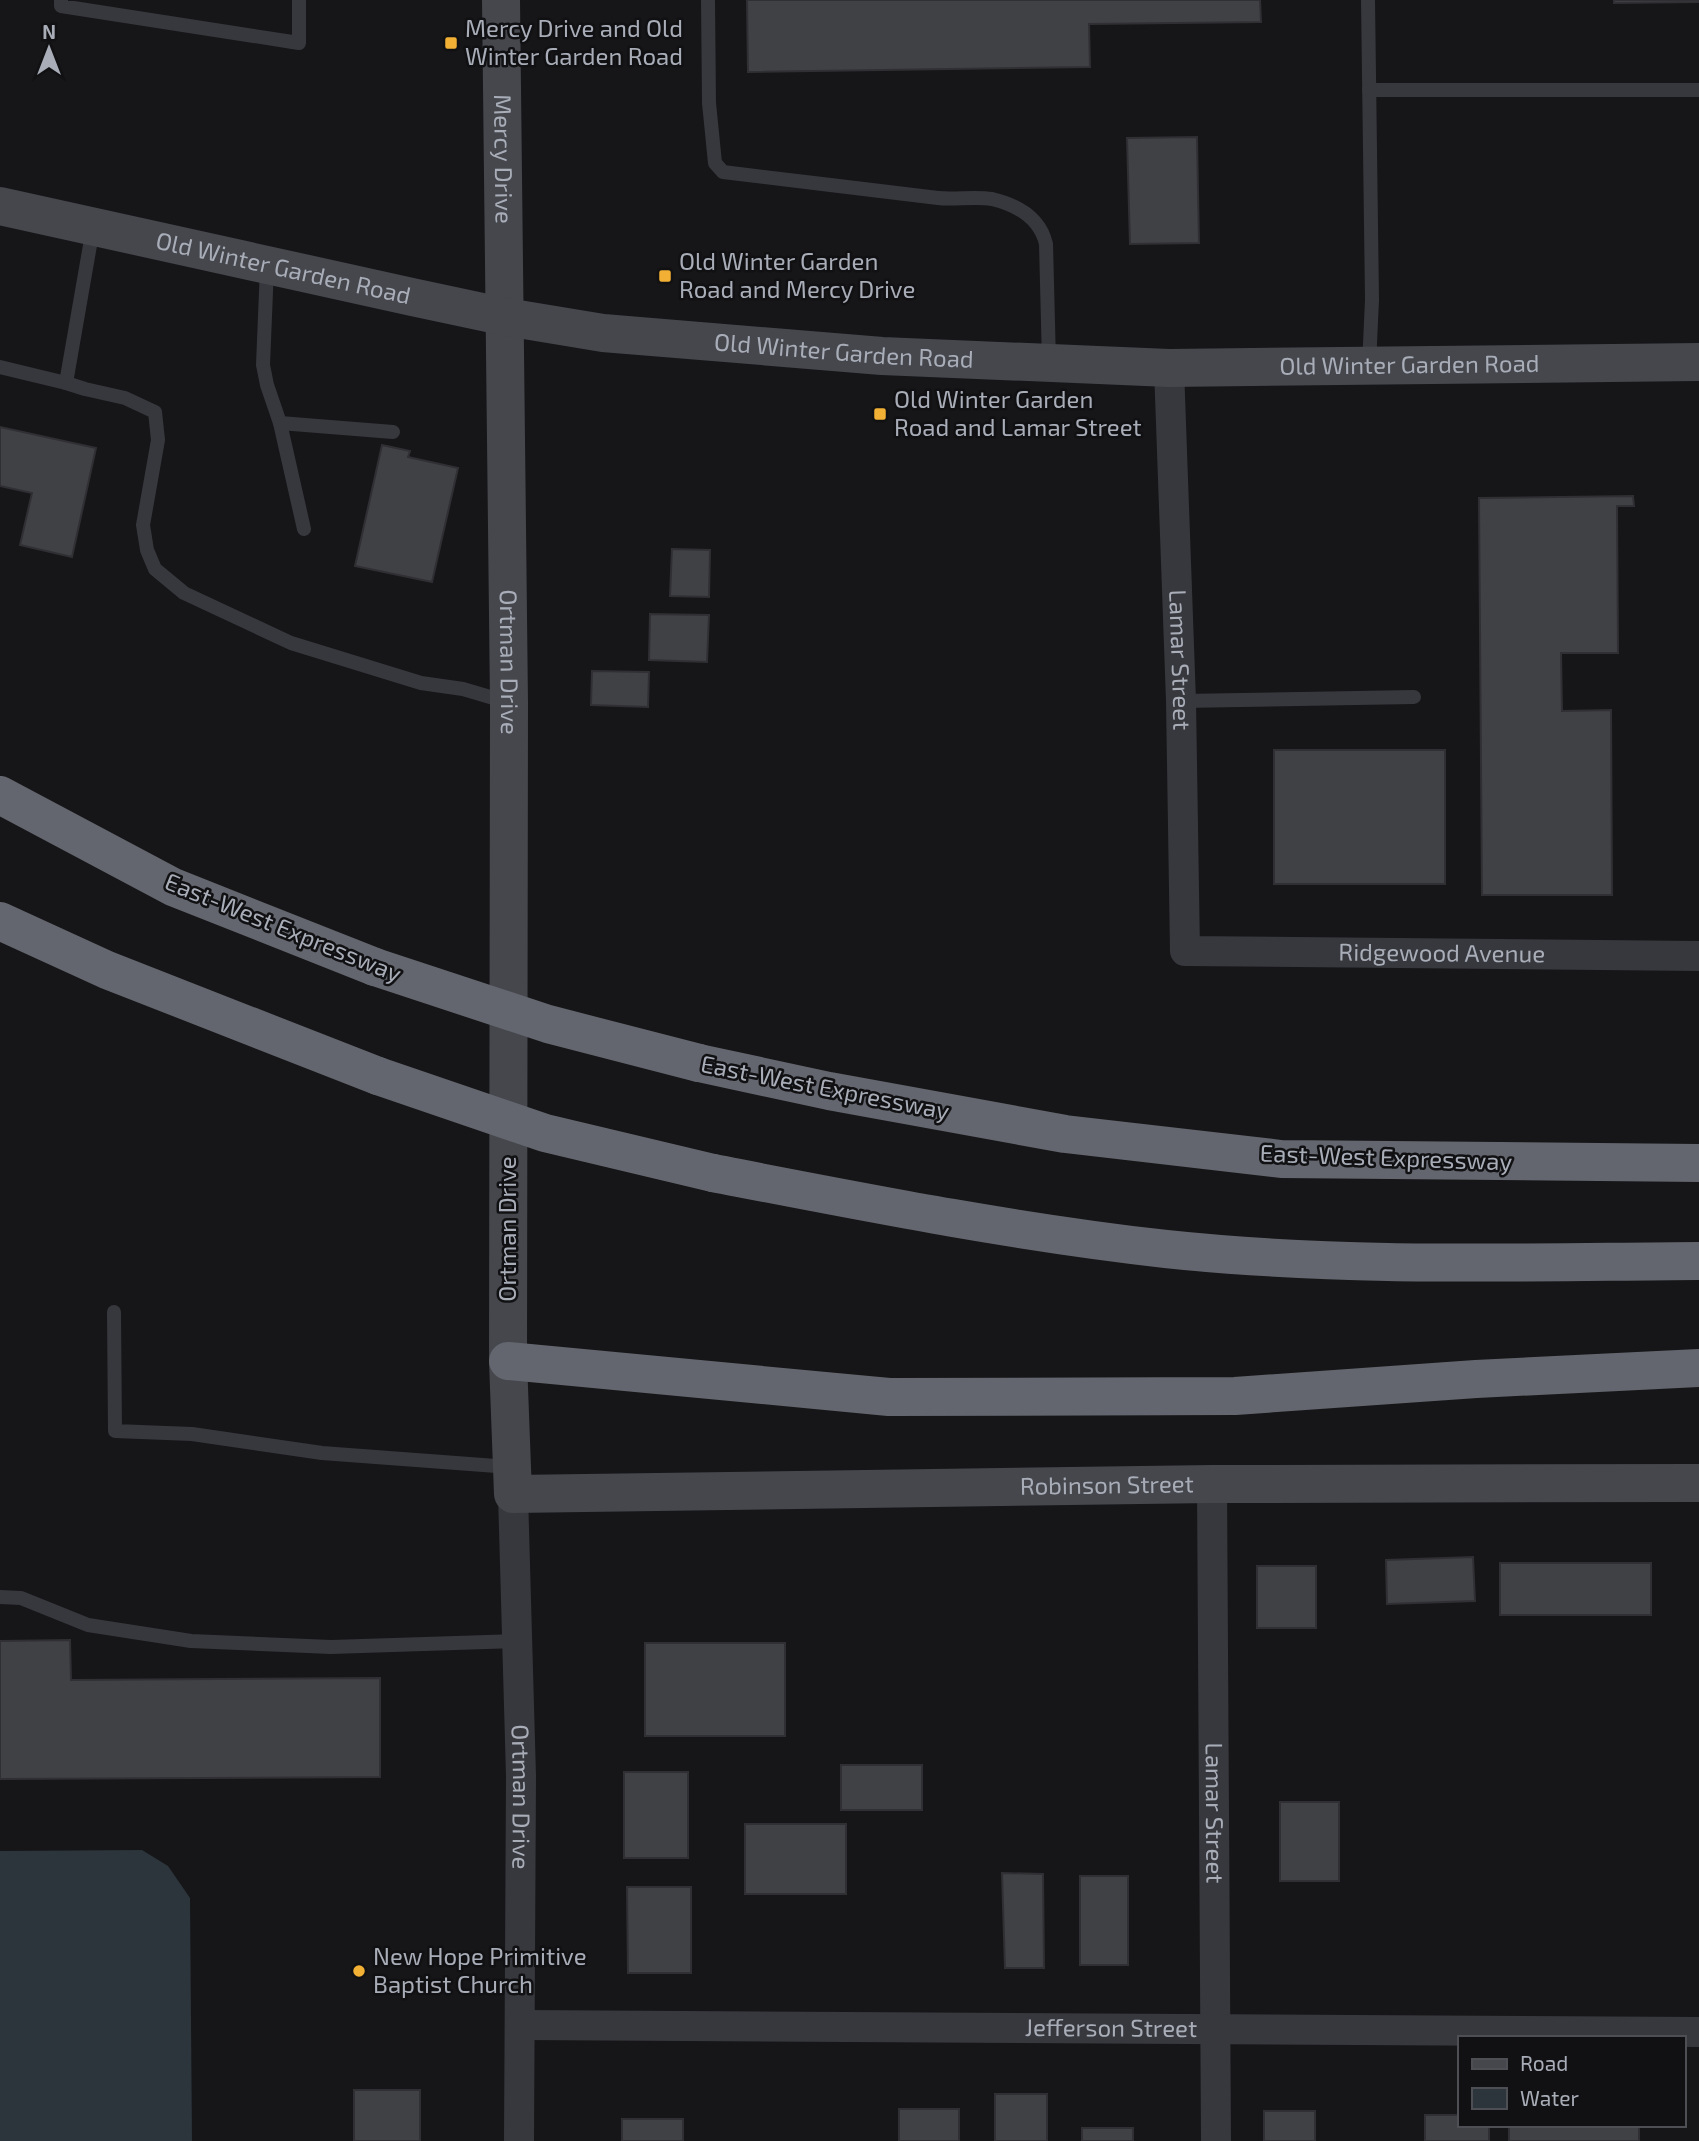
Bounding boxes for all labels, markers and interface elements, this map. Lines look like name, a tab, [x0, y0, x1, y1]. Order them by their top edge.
place label: Mercy Drive and Old Winter Garden Road	[465, 13, 683, 70]
north arrow	[14, 14, 84, 84]
text: N	[42, 20, 56, 43]
marker: Mercy Drive and Old Winter Garden Road	[443, 35, 459, 51]
street label: Mercy Drive	[489, 94, 520, 224]
street label: Old Winter Garden Road	[153, 225, 414, 309]
place label: Old Winter Garden Road and Mercy Drive	[679, 246, 915, 303]
marker: Old Winter Garden Road and Mercy Drive	[657, 268, 673, 284]
street label: Old Winter Garden Road	[713, 326, 974, 373]
street label: Old Winter Garden Road	[1279, 348, 1540, 380]
place label: Old Winter Garden Road and Lamar Street	[894, 384, 1142, 441]
marker: Old Winter Garden Road and Lamar Street	[872, 406, 888, 422]
street label: Ortman Drive	[495, 589, 525, 735]
street label: Lamar Street	[1164, 589, 1197, 730]
street label: East-West Expressway	[161, 866, 406, 987]
street label: Ridgewood Avenue	[1338, 936, 1545, 968]
street label: East-West Expressway	[699, 1048, 952, 1125]
street label: East-West Expressway	[1259, 1138, 1513, 1175]
street label: Ortman Drive	[492, 1156, 521, 1302]
street label: Robinson Street	[1020, 1468, 1194, 1500]
street label: Ortman Drive	[507, 1724, 537, 1870]
street label: Lamar Street	[1201, 1742, 1230, 1884]
place label: New Hope Primitive Baptist Church	[373, 1941, 587, 1998]
marker: New Hope Primitive Baptist Church	[351, 1963, 367, 1979]
street label: Jefferson Street	[1025, 2012, 1197, 2042]
legend	[1458, 2036, 1685, 2127]
text: Road	[1520, 2050, 1568, 2075]
text: Water	[1520, 2085, 1579, 2110]

